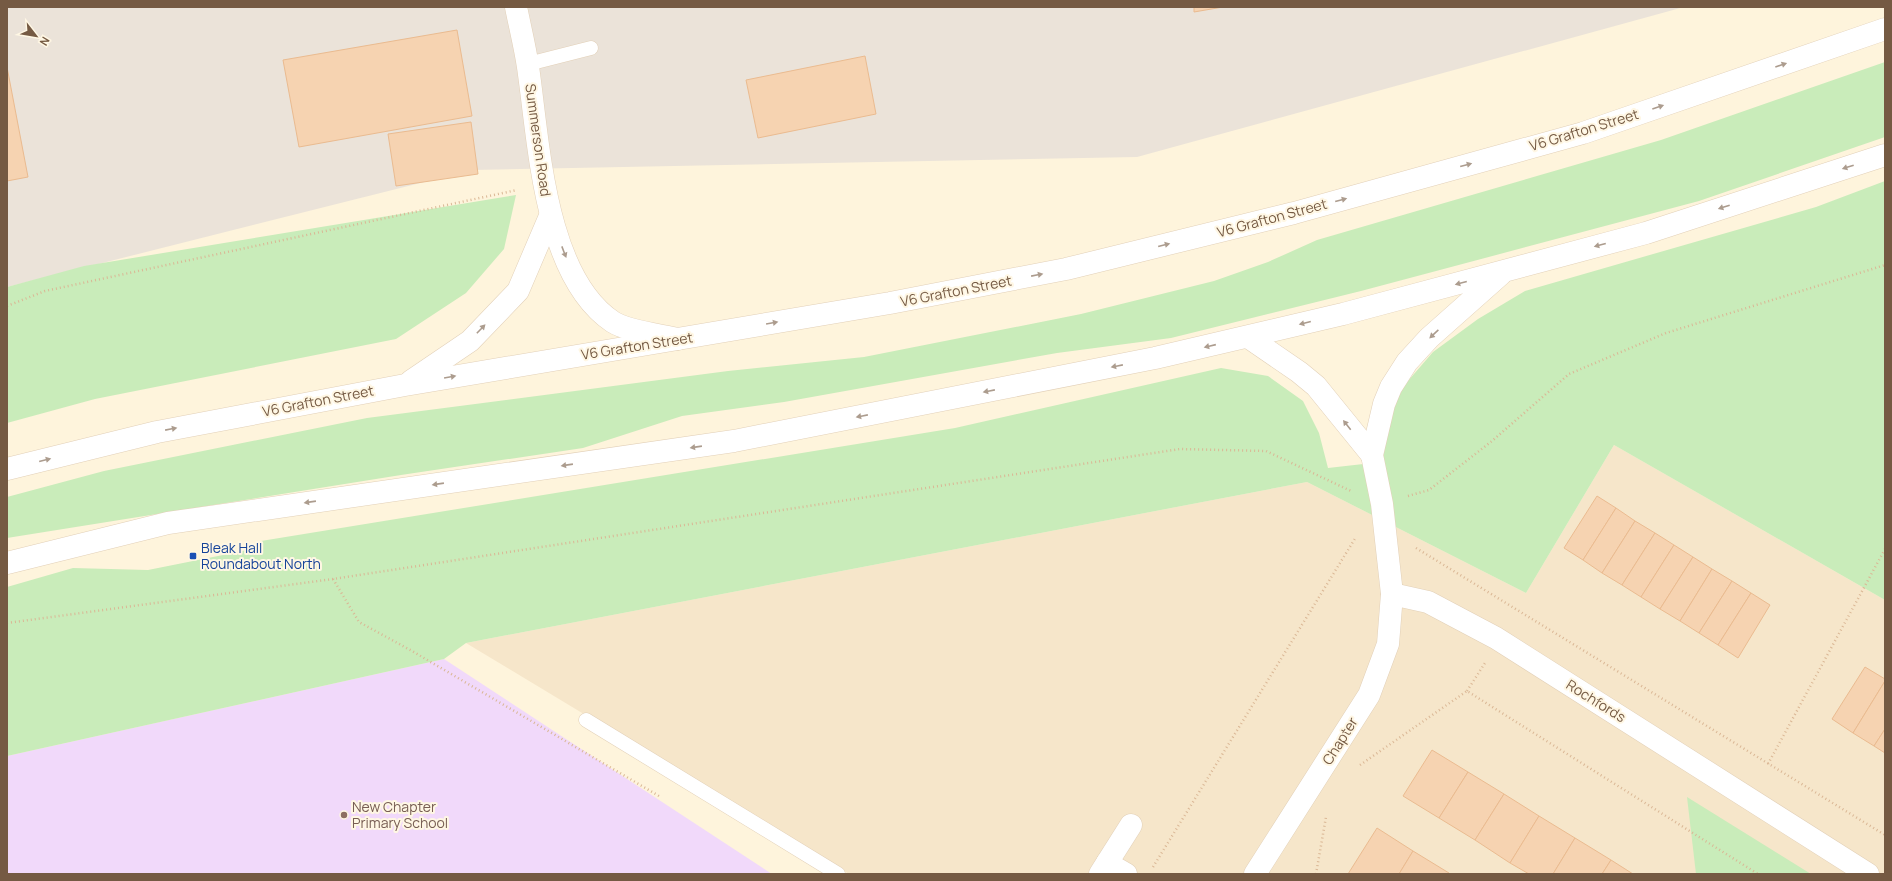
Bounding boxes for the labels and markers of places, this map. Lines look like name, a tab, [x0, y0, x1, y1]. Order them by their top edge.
place label: Bleak Hall Roundabout North	[201, 538, 321, 573]
marker: Bleak Hall Roundabout North	[188, 551, 198, 561]
place label: New Chapter Primary School	[352, 797, 448, 832]
marker: New Chapter Primary School	[339, 810, 349, 820]

